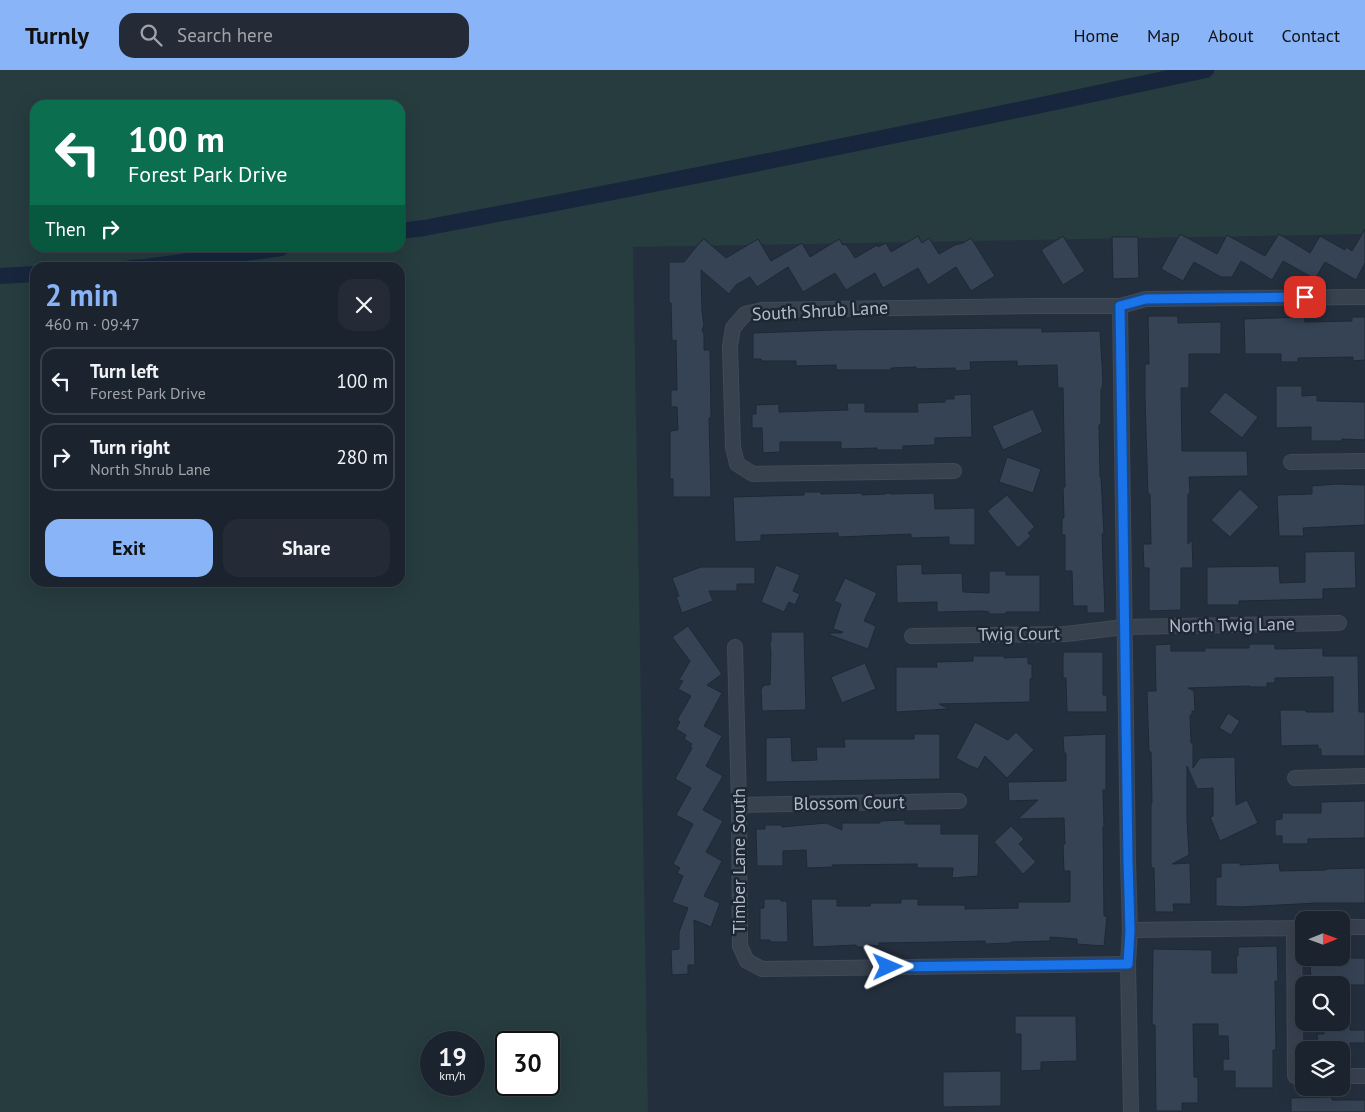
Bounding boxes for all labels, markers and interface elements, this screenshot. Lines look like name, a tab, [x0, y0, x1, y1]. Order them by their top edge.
search box	[119, 13, 469, 58]
text: Turnly	[25, 20, 89, 51]
icon: search	[137, 21, 165, 49]
text: Search here	[177, 23, 273, 47]
text: Home	[1073, 24, 1119, 47]
text: Map	[1147, 24, 1180, 47]
text: About	[1208, 24, 1254, 47]
text: Contact	[1282, 24, 1340, 47]
text: 100 m	[128, 116, 225, 162]
icon: left	[45, 120, 110, 185]
text: Forest Park Drive	[128, 160, 287, 188]
icon: right	[96, 215, 124, 243]
text: Then	[45, 217, 86, 241]
text: 2 min	[45, 275, 118, 314]
pin	[1284, 276, 1326, 318]
button: close	[338, 279, 390, 331]
icon: arrive	[1291, 283, 1319, 311]
street label: South Shrub Lane	[751, 295, 889, 326]
text: 460 m · 09:47	[45, 314, 140, 334]
text: Turn left	[90, 359, 159, 383]
icon: left	[47, 367, 75, 395]
text: 100 m	[336, 369, 388, 393]
text: Forest Park Drive	[90, 383, 206, 403]
text: Turn right	[90, 435, 170, 459]
icon: right	[47, 443, 75, 471]
text: 280 m	[336, 445, 388, 469]
text: North Shrub Lane	[90, 459, 211, 479]
button: Exit	[45, 519, 213, 577]
button: Share	[223, 519, 390, 577]
street label: North Twig Lane	[1169, 612, 1295, 637]
street label: Twig Court	[978, 621, 1060, 646]
street label: Timber Lane South	[727, 788, 750, 934]
street label: Blossom Court	[793, 790, 905, 815]
north arrow	[1295, 911, 1350, 966]
map controls	[1295, 911, 1350, 1096]
position arrow	[861, 940, 913, 992]
button: search	[1295, 976, 1350, 1031]
speed limit sign: 30	[495, 1031, 560, 1096]
text: 19	[438, 1041, 467, 1073]
button: layers	[1295, 1041, 1350, 1096]
text: km/h	[439, 1068, 466, 1083]

